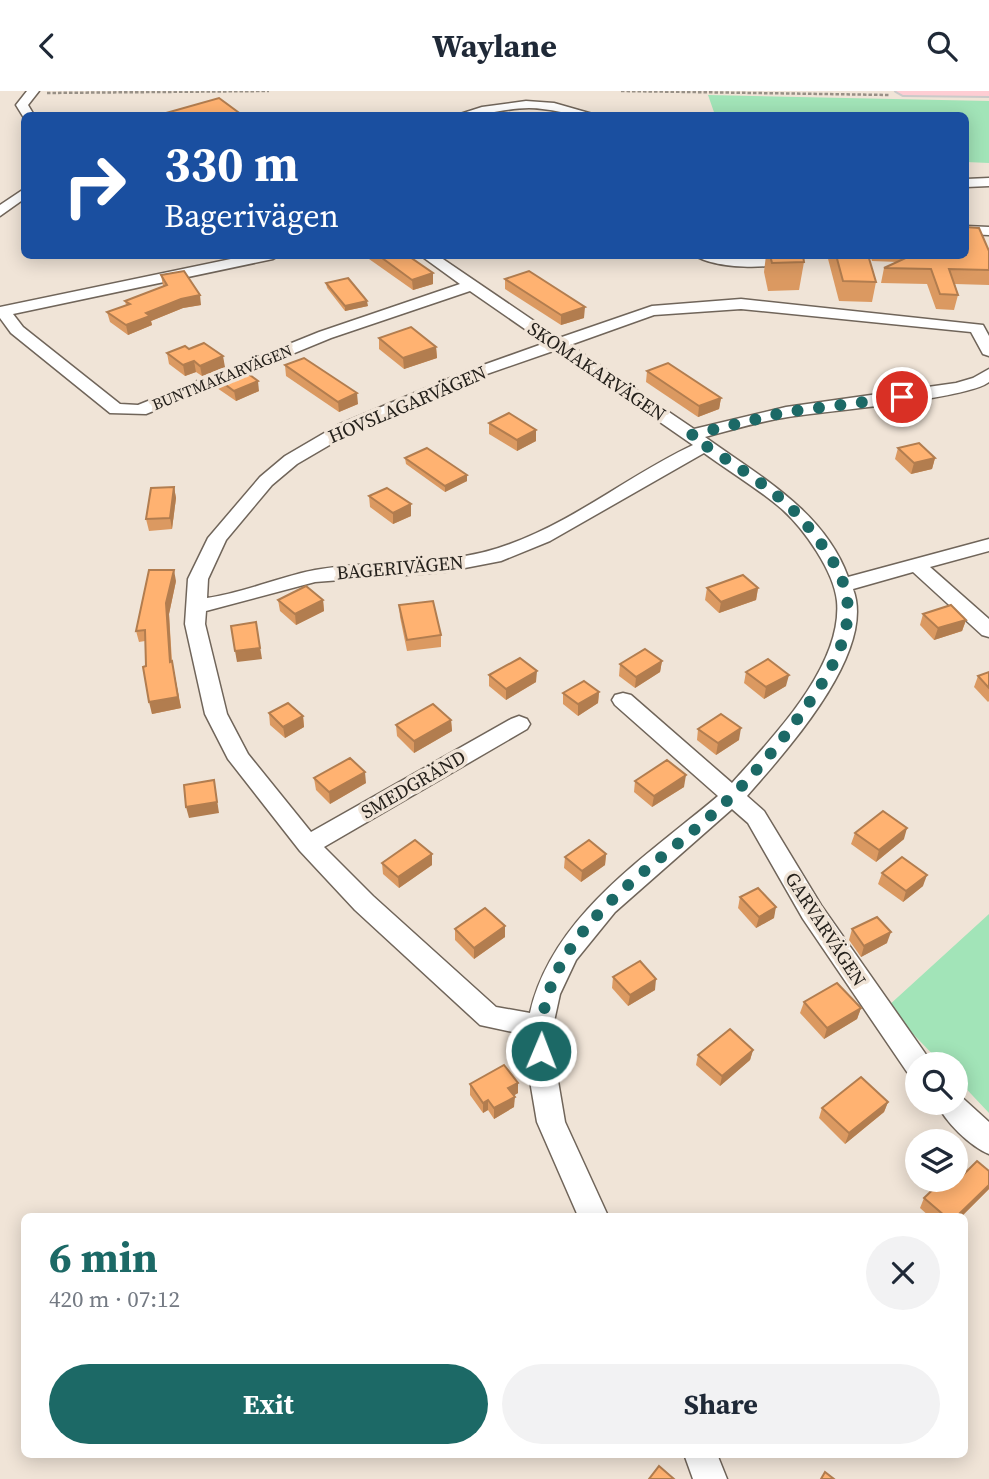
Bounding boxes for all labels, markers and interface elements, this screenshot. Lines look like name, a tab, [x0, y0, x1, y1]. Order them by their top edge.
text: Waylane	[432, 24, 557, 68]
icon: back	[28, 27, 66, 65]
icon: search	[923, 27, 961, 65]
text: 330 m	[164, 130, 299, 197]
icon: right	[49, 140, 140, 231]
text: Bagerivägen	[164, 194, 339, 238]
street label: SKOMAKARVÄGEN	[523, 315, 671, 427]
street label: BUNTMAKARVÄGEN	[149, 339, 295, 415]
street label: HOVSLAGARVÄGEN	[324, 359, 490, 449]
pin	[872, 367, 932, 427]
icon: arrive	[883, 378, 921, 416]
street label: BAGERIVÄGEN	[335, 548, 465, 586]
street label: SMEDGRÄND	[356, 744, 470, 824]
street label: GARVARVÄGEN	[779, 867, 873, 991]
position arrow	[504, 1014, 578, 1088]
map controls	[905, 1052, 968, 1192]
button: search	[905, 1052, 968, 1115]
button: layers	[905, 1129, 968, 1192]
text: 6 min	[49, 1228, 158, 1286]
button: close	[866, 1236, 940, 1310]
text: 420 m · 07:12	[49, 1283, 180, 1315]
button: Exit	[49, 1364, 488, 1444]
button: Share	[502, 1364, 940, 1444]

